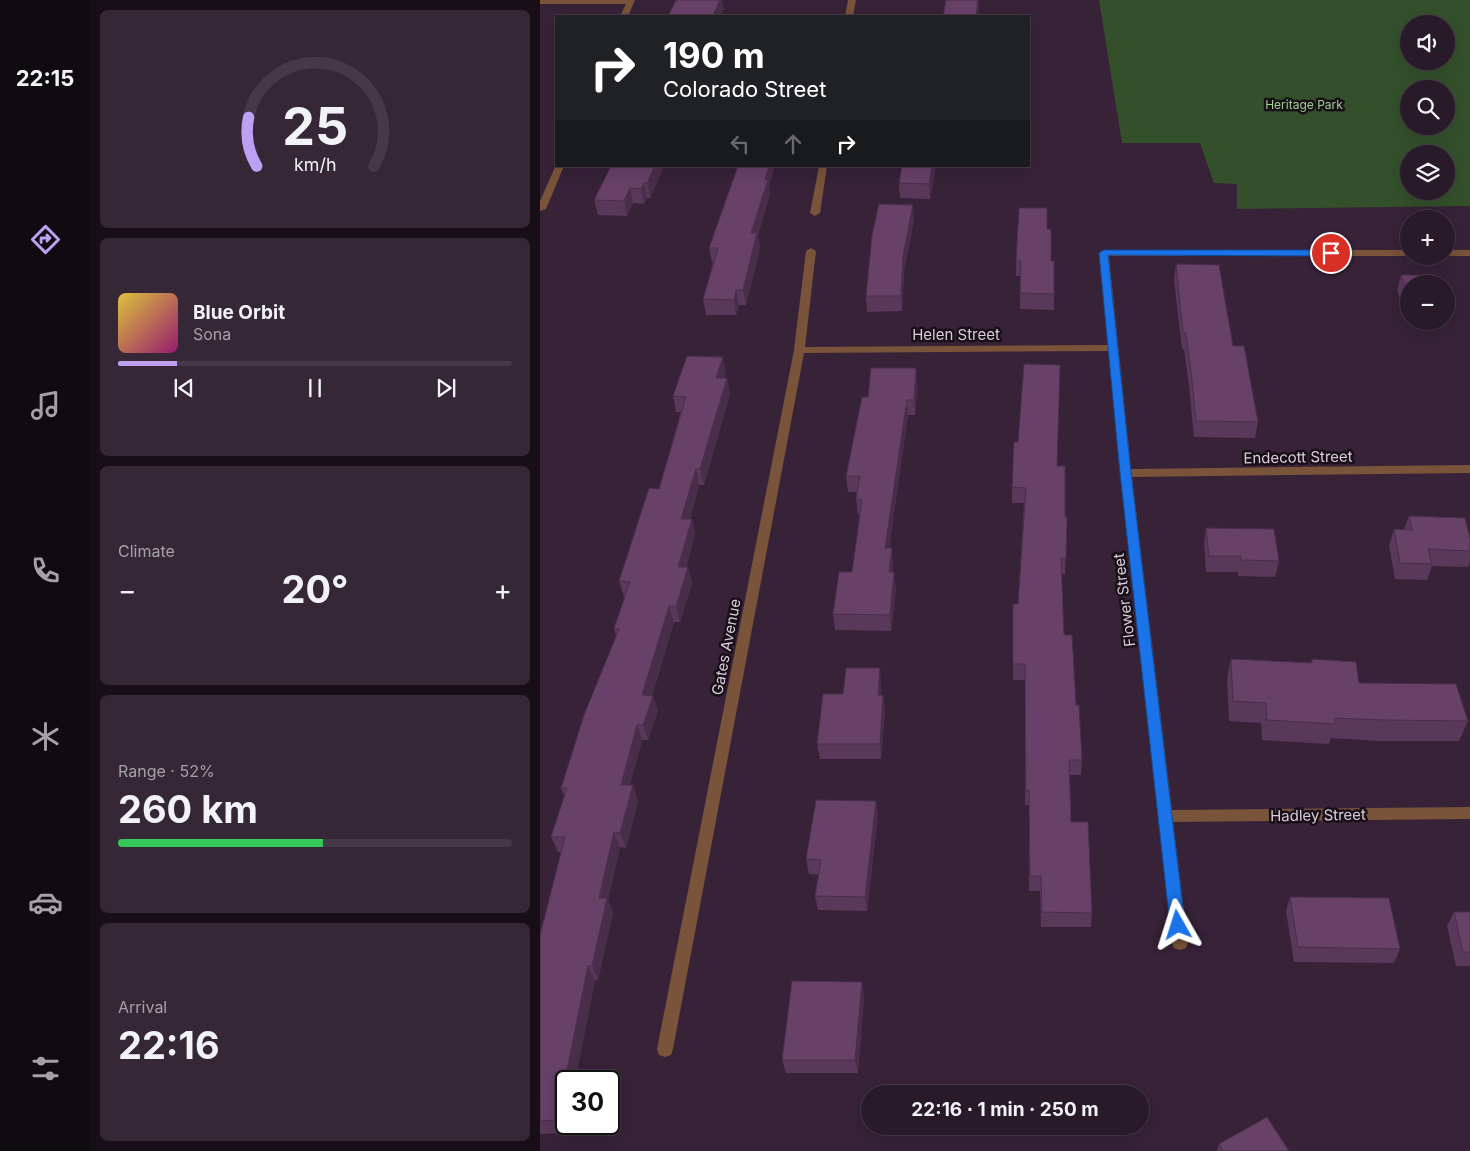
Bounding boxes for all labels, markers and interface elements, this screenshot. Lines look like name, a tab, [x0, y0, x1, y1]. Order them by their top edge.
map controls	[1400, 15, 1455, 330]
button: sound	[1400, 15, 1455, 70]
text: 190 m	[663, 34, 765, 76]
icon: right	[580, 35, 645, 100]
text: 22:15	[16, 65, 74, 91]
text: Colorado Street	[663, 76, 826, 102]
button: search	[1400, 80, 1455, 135]
text: 25	[282, 95, 348, 158]
park label: Heritage Park	[1265, 97, 1343, 112]
icon: left	[726, 130, 754, 158]
icon: ahead	[779, 130, 807, 158]
icon: right	[832, 130, 860, 158]
button: layers	[1400, 145, 1455, 200]
text: km/h	[294, 154, 336, 175]
button: +	[1400, 210, 1455, 265]
icon: directions	[28, 222, 63, 257]
pin	[1310, 232, 1352, 274]
icon: arrive	[1317, 239, 1345, 267]
button: −	[1400, 275, 1455, 330]
text: Blue Orbit	[193, 301, 285, 324]
text: Sona	[193, 324, 231, 344]
street label: Helen Street	[912, 325, 1000, 344]
icon: previous	[170, 374, 198, 402]
icon: pause	[301, 374, 329, 402]
icon: next	[432, 374, 460, 402]
icon: music	[28, 388, 63, 423]
street label: Endecott Street	[1243, 447, 1353, 467]
text: Climate	[118, 541, 175, 561]
street label: Flower Street	[1109, 552, 1139, 648]
icon: phone	[28, 553, 63, 588]
text: 20°	[281, 566, 349, 612]
text: −	[118, 573, 137, 607]
text: +	[493, 573, 512, 607]
street label: Gates Avenue	[707, 597, 745, 697]
icon: climate	[28, 719, 63, 754]
text: Range · 52%	[118, 761, 215, 781]
text: 260 km	[118, 786, 258, 832]
street label: Hadley Street	[1270, 805, 1366, 825]
icon: car	[28, 885, 63, 920]
position arrow	[1151, 898, 1203, 950]
text: Arrival	[118, 997, 167, 1017]
text: 22:16	[118, 1022, 220, 1068]
icon: filters	[28, 1051, 63, 1086]
speed limit sign: 30	[555, 1070, 620, 1135]
text: 22:16 · 1 min · 250 m	[911, 1098, 1099, 1121]

